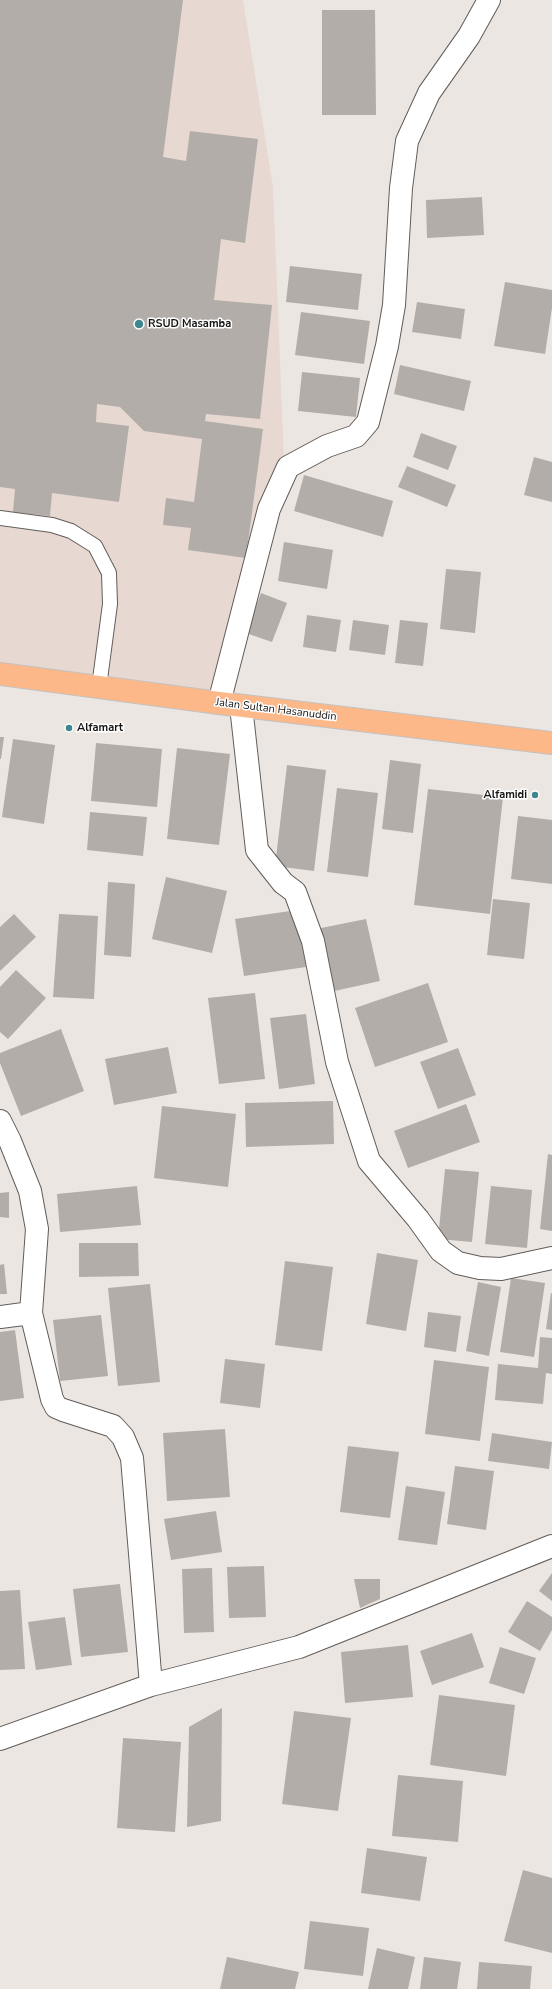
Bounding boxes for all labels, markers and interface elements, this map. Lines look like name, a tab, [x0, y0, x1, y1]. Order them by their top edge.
place label: RSUD Masamba	[148, 317, 231, 331]
marker: RSUD Masamba	[133, 318, 145, 330]
street label: Jalan Sultan Hasanuddin	[215, 696, 337, 724]
place label: Alfamart	[77, 721, 123, 735]
marker: Alfamart	[64, 723, 74, 733]
place label: Alfamidi	[484, 788, 527, 802]
marker: Alfamidi	[530, 790, 540, 800]

